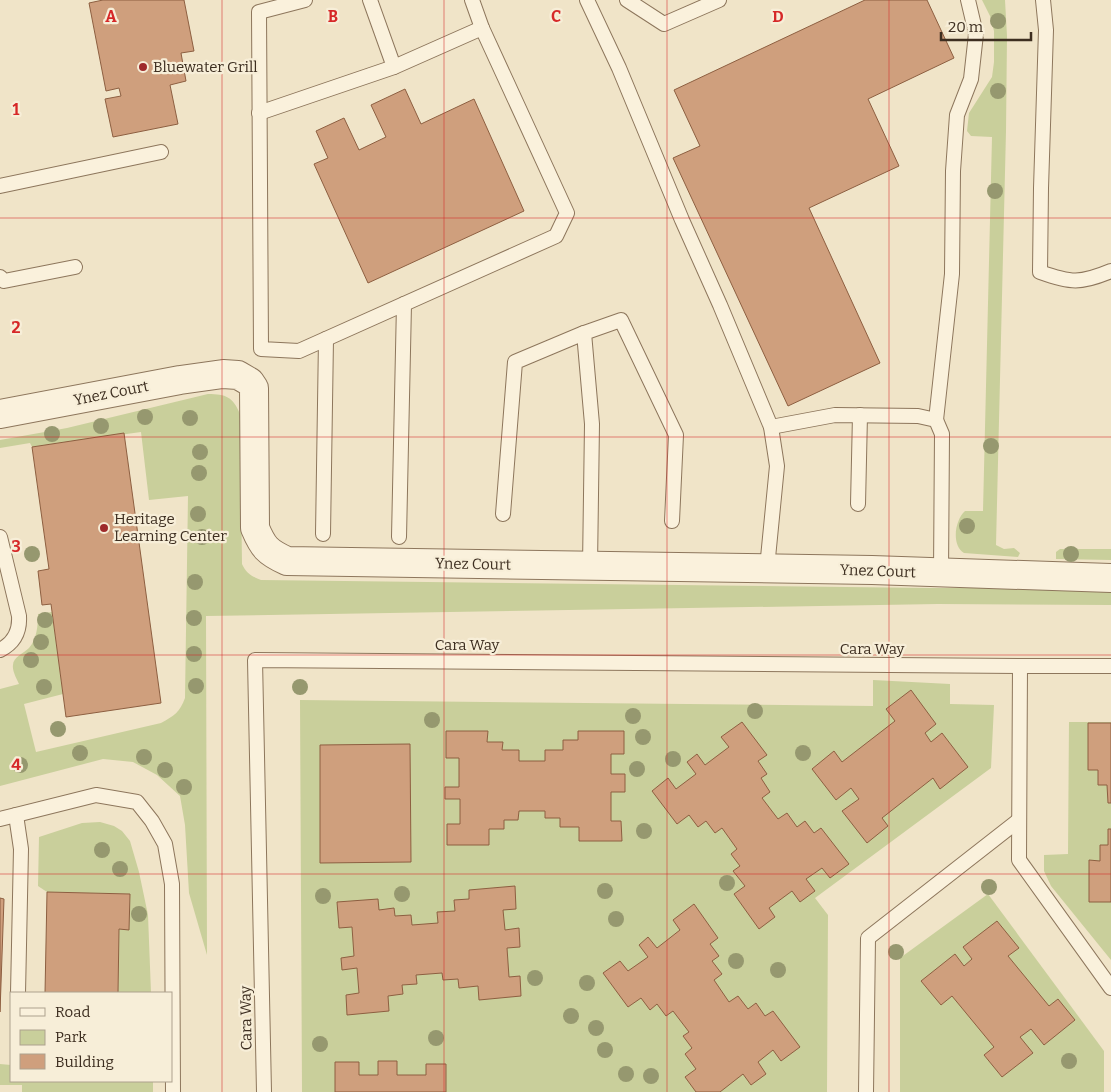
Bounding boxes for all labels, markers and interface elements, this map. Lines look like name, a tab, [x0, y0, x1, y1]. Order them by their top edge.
text: A	[105, 7, 117, 26]
text: B	[328, 7, 338, 26]
text: C	[551, 7, 561, 26]
text: D	[772, 7, 784, 26]
scale bar	[941, 10, 1031, 42]
text: 20 m	[948, 18, 984, 36]
place label: Bluewater Grill	[153, 58, 258, 76]
marker: Bluewater Grill	[137, 61, 149, 73]
text: 1	[13, 100, 20, 119]
text: 2	[11, 318, 21, 337]
street label: Ynez Court	[72, 377, 151, 409]
place label: Heritage Learning Center	[114, 510, 227, 545]
marker: Heritage Learning Center	[98, 522, 110, 534]
text: 3	[11, 537, 21, 556]
street label: Ynez Court	[435, 554, 512, 574]
street label: Ynez Court	[840, 561, 917, 581]
street label: Cara Way	[435, 636, 499, 654]
street label: Cara Way	[840, 640, 904, 658]
text: 4	[11, 755, 21, 774]
street label: Cara Way	[236, 985, 256, 1051]
legend	[10, 992, 172, 1082]
text: Road	[55, 1003, 90, 1021]
text: Park	[55, 1028, 87, 1046]
text: Building	[55, 1053, 114, 1071]

